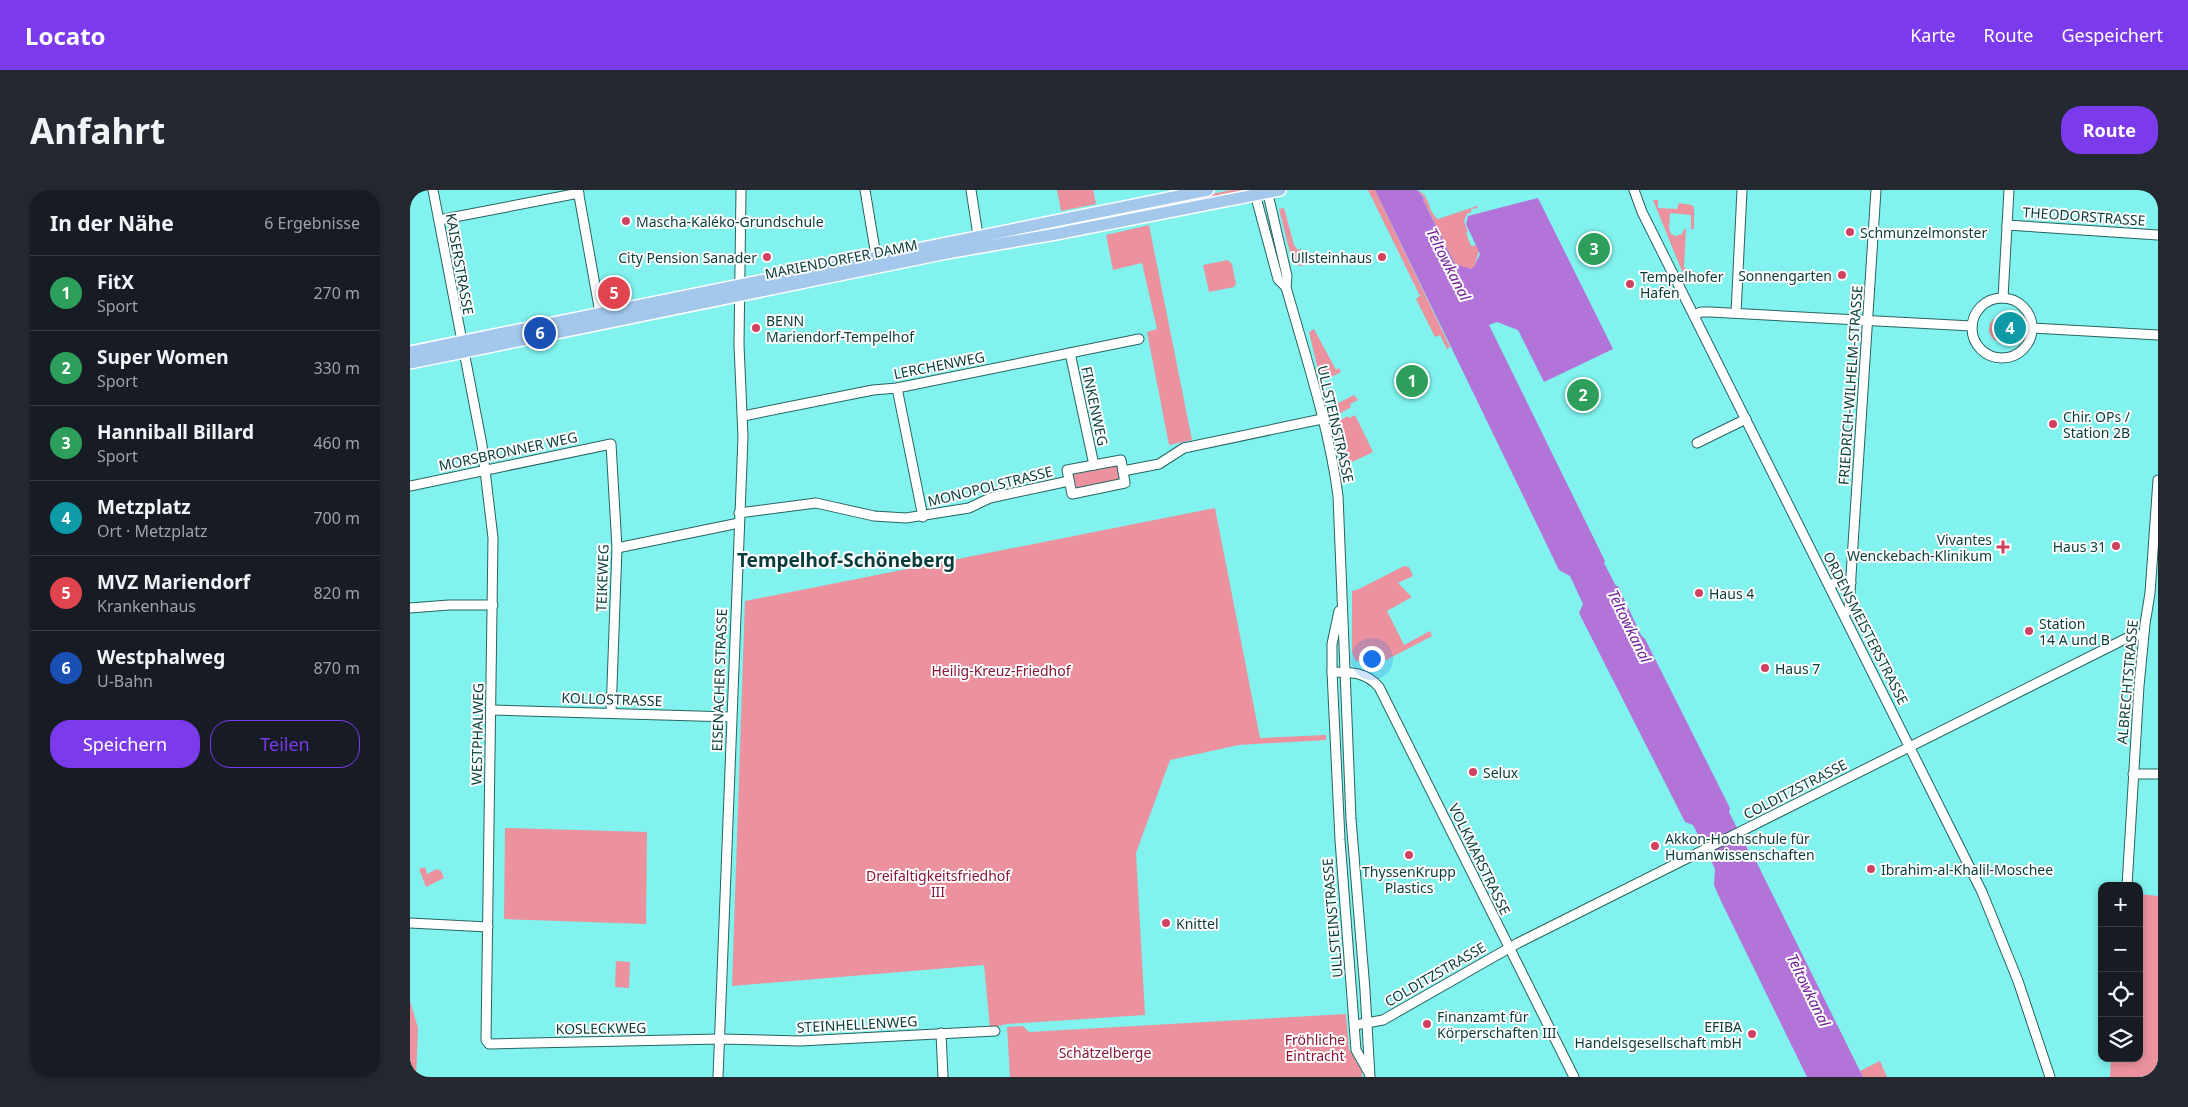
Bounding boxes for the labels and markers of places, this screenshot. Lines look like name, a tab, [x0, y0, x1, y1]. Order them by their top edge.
place label: Mascha-Kaléko-Grundschule	[636, 212, 824, 231]
marker: Mascha-Kaléko-Grundschule	[620, 215, 632, 227]
place label: Schmunzelmonster	[1860, 223, 1987, 242]
marker: Schmunzelmonster	[1844, 226, 1856, 238]
pin: 3	[1578, 230, 1610, 268]
place label: City Pension Sanader	[618, 248, 757, 267]
place label: Ullsteinhaus	[1291, 248, 1372, 267]
marker: City Pension Sanader	[761, 251, 773, 263]
marker: Ullsteinhaus	[1376, 251, 1388, 263]
place label: Sonnengarten	[1738, 266, 1832, 285]
place label: Tempelhofer Hafen	[1640, 267, 1724, 302]
marker: Sonnengarten	[1836, 269, 1848, 281]
pin: 5	[598, 274, 630, 312]
marker: Tempelhofer Hafen	[1624, 278, 1636, 290]
pin: 4	[1994, 309, 2026, 347]
place label: BENN Mariendorf-Tempelhof	[766, 311, 915, 346]
pin: 6	[524, 314, 556, 352]
marker: BENN Mariendorf-Tempelhof	[750, 322, 762, 334]
pin: 1	[1396, 362, 1428, 400]
pin: 2	[1567, 376, 1599, 414]
place label: Chir. OPs / Station 2B	[2063, 407, 2131, 442]
marker: Chir. OPs / Station 2B	[2047, 418, 2059, 430]
place label: Vivantes Wenckebach-Klinikum	[1847, 530, 1992, 565]
place label: Haus 31	[2053, 537, 2106, 556]
marker: Vivantes Wenckebach-Klinikum	[1996, 540, 2010, 554]
marker: Haus 31	[2110, 540, 2122, 552]
place label: Haus 4	[1709, 584, 1754, 603]
marker: Haus 4	[1693, 587, 1705, 599]
place label: Station 14 A und B	[2039, 614, 2110, 649]
marker: Station 14 A und B	[2023, 625, 2035, 637]
place label: Haus 7	[1775, 659, 1820, 678]
marker: Haus 7	[1759, 662, 1771, 674]
place label: Selux	[1483, 763, 1519, 782]
marker: Selux	[1467, 766, 1479, 778]
place label: Akkon-Hochschule für Humanwissenschaften	[1665, 829, 1815, 864]
marker: Akkon-Hochschule für Humanwissenschaften	[1649, 840, 1661, 852]
marker: ThyssenKrupp Plastics	[1403, 849, 1415, 861]
place label: Ibrahim-al-Khalil-Moschee	[1881, 860, 2053, 879]
place label: ThyssenKrupp Plastics	[1362, 862, 1456, 897]
marker: Ibrahim-al-Khalil-Moschee	[1865, 863, 1877, 875]
place label: Knittel	[1176, 914, 1219, 933]
marker: Knittel	[1160, 917, 1172, 929]
place label: Finanzamt für Körperschaften III	[1437, 1007, 1557, 1042]
place label: EFIBA Handelsgesellschaft mbH	[1574, 1017, 1742, 1052]
marker: Finanzamt für Körperschaften III	[1421, 1018, 1433, 1030]
marker: EFIBA Handelsgesellschaft mbH	[1746, 1028, 1758, 1040]

